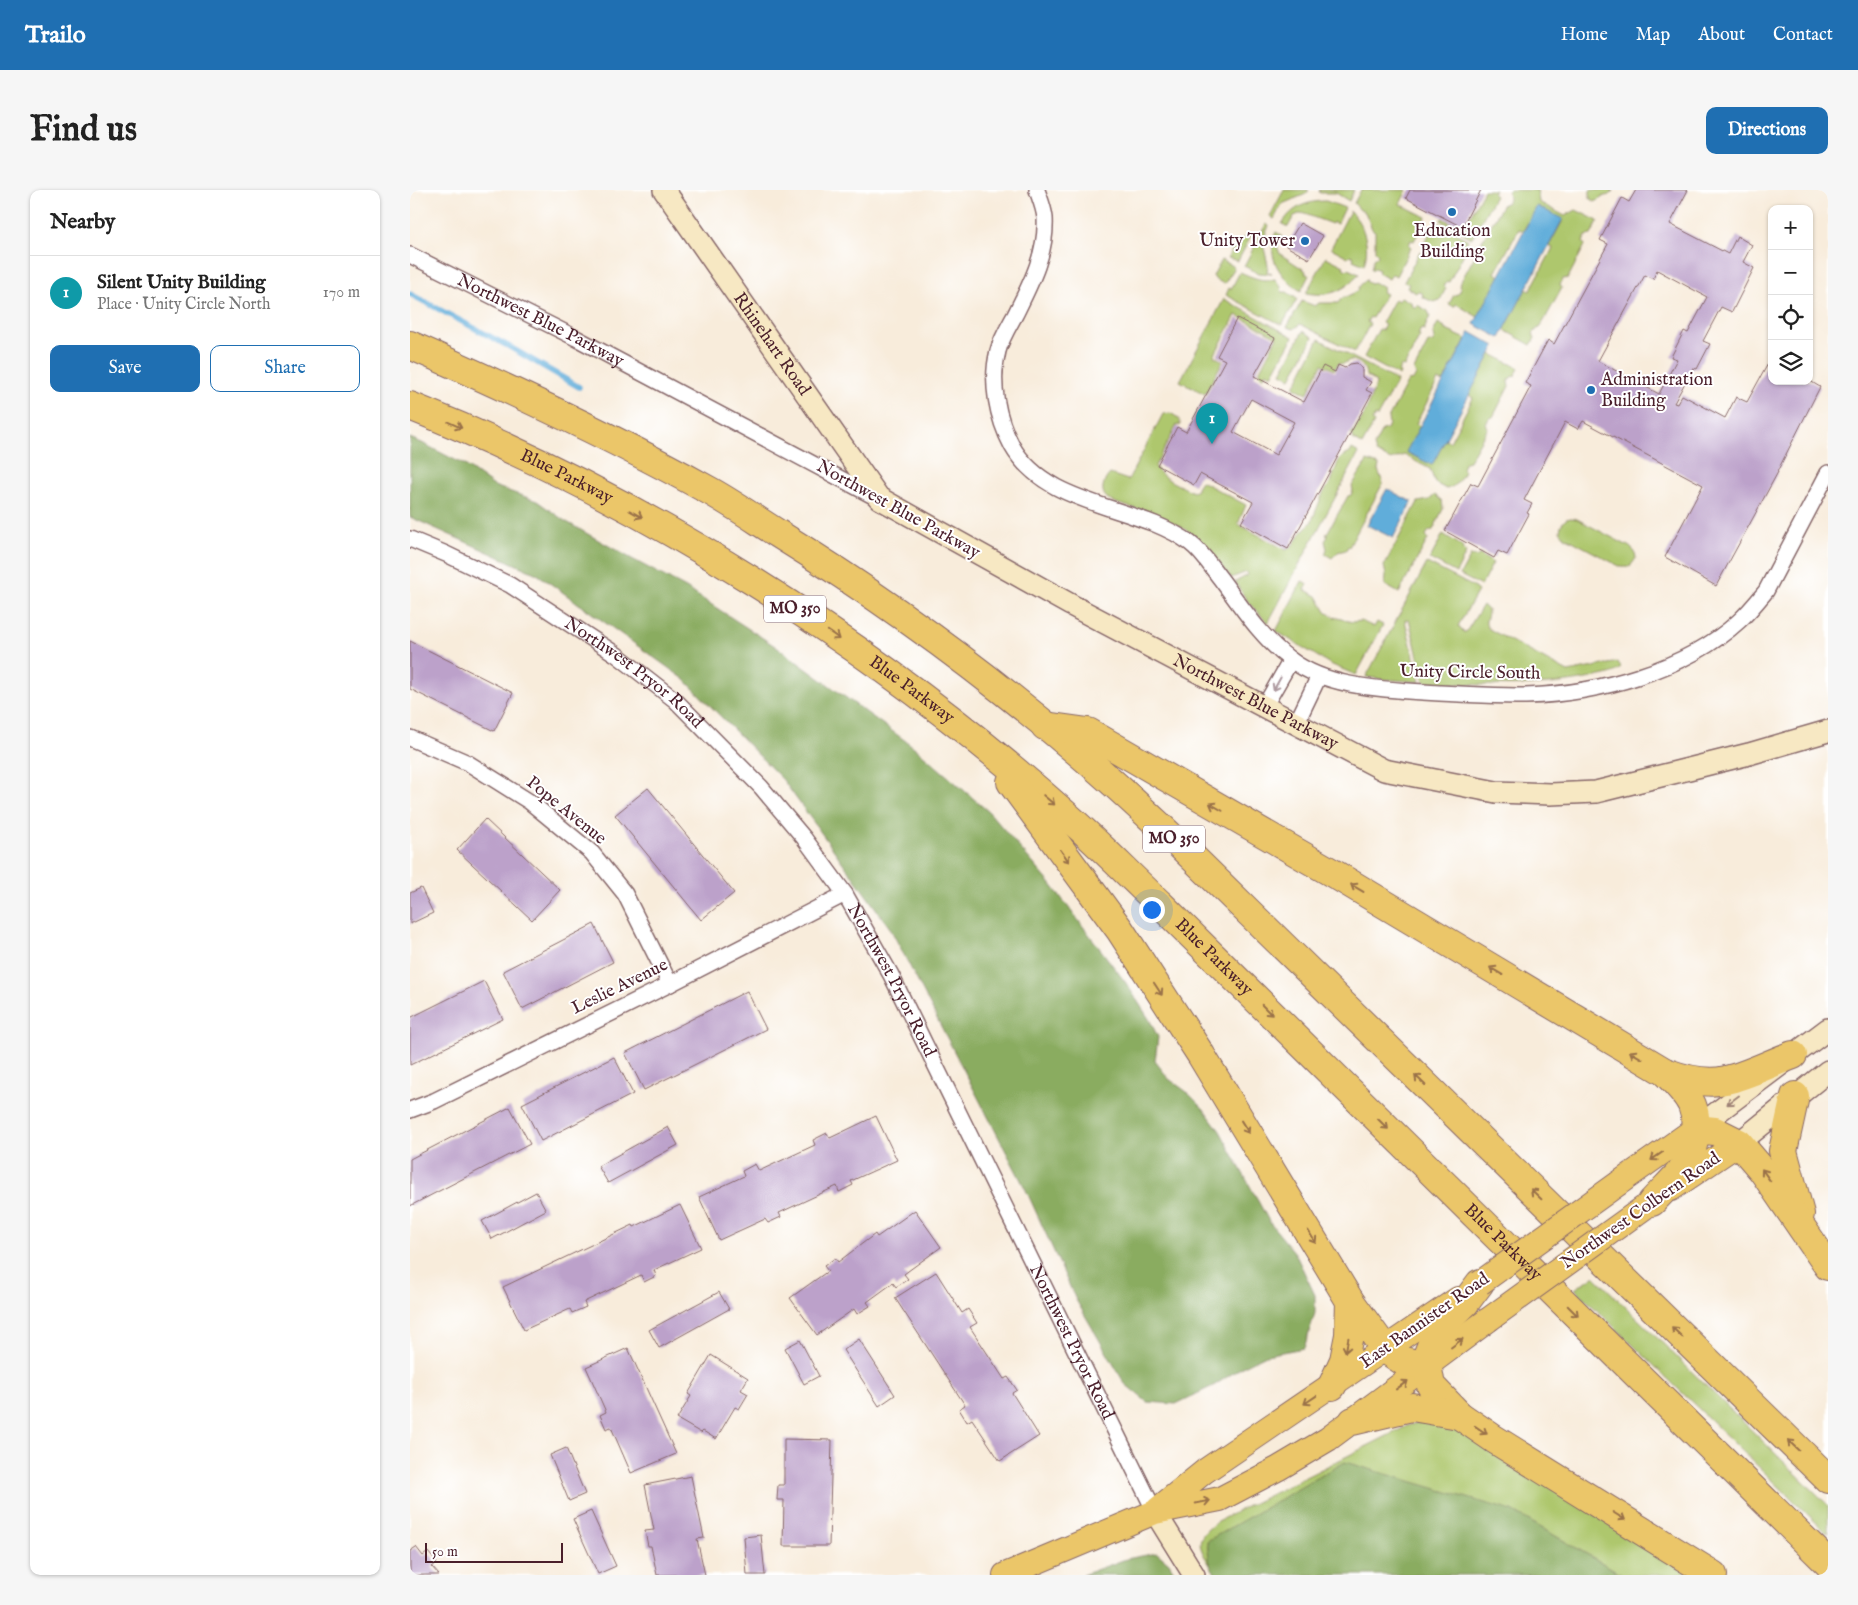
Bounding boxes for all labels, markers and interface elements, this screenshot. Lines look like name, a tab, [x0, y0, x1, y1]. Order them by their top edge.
text: Trailo	[25, 20, 86, 51]
text: Home	[1561, 24, 1608, 47]
text: Map	[1636, 24, 1670, 47]
text: About	[1698, 24, 1745, 47]
text: Contact	[1773, 24, 1833, 47]
button: Directions	[1706, 107, 1828, 154]
text: Find us	[30, 108, 137, 153]
map controls	[1768, 205, 1813, 385]
button: +	[1768, 205, 1813, 250]
marker: Education Building	[1446, 206, 1458, 218]
text: Nearby	[50, 209, 115, 236]
place label: Education Building	[1413, 220, 1491, 264]
place label: Unity Tower	[1199, 230, 1295, 253]
marker: Unity Tower	[1299, 235, 1311, 247]
button: −	[1768, 250, 1813, 295]
street label: Northwest Blue Parkway	[453, 269, 628, 373]
text: Silent Unity Building	[97, 271, 265, 295]
text: 1	[63, 283, 69, 303]
text: 170 m	[323, 283, 360, 303]
street label: Rhinehart Road	[728, 288, 816, 401]
text: Place · Unity Circle North	[97, 295, 270, 315]
button: locate	[1768, 295, 1813, 340]
button: layers	[1768, 340, 1813, 385]
button: Save	[50, 345, 200, 392]
button: Share	[210, 345, 360, 392]
place label: Administration Building	[1600, 369, 1713, 413]
marker: Administration Building	[1585, 384, 1597, 396]
pin: 1	[1196, 403, 1228, 444]
one-way arrow	[447, 420, 462, 430]
street label: Blue Parkway	[517, 444, 617, 510]
street label: Northwest Blue Parkway	[812, 455, 984, 565]
one-way arrow	[628, 509, 642, 519]
road number: MO 350	[764, 596, 826, 622]
street label: Northwest Pryor Road	[560, 612, 708, 734]
one-way arrow	[827, 630, 841, 640]
street label: Northwest Blue Parkway	[1169, 649, 1342, 755]
street label: Blue Parkway	[864, 651, 959, 729]
street label: Unity Circle South	[1399, 660, 1541, 686]
one-way arrow	[1272, 676, 1282, 690]
street label: Pope Avenue	[521, 772, 611, 850]
one-way arrow	[1042, 795, 1055, 806]
one-way arrow	[1208, 802, 1223, 812]
road number: MO 350	[1143, 826, 1205, 852]
one-way arrow	[1060, 849, 1070, 863]
one-way arrow	[1350, 882, 1364, 892]
your location	[1139, 897, 1165, 923]
street label: Northwest Pryor Road	[842, 900, 941, 1061]
street label: Blue Parkway	[1170, 914, 1258, 1001]
street label: Leslie Avenue	[568, 954, 672, 1020]
one-way arrow	[1490, 966, 1504, 976]
one-way arrow	[1154, 982, 1164, 996]
one-way arrow	[1261, 1003, 1273, 1016]
one-way arrow	[1629, 1049, 1643, 1059]
one-way arrow	[1413, 1074, 1426, 1086]
one-way arrow	[1726, 1095, 1740, 1105]
one-way arrow	[1377, 1117, 1389, 1130]
one-way arrow	[1240, 1119, 1250, 1133]
street label: Northwest Colbern Road	[1557, 1147, 1725, 1275]
one-way arrow	[1650, 1151, 1664, 1161]
one-way arrow	[1761, 1169, 1771, 1183]
one-way arrow	[1530, 1187, 1542, 1200]
street label: Blue Parkway	[1459, 1199, 1547, 1286]
one-way arrow	[1307, 1229, 1317, 1243]
street label: Northwest Pryor Road	[1024, 1261, 1119, 1424]
street label: East Bannister Road	[1356, 1268, 1494, 1374]
one-way arrow	[1567, 1305, 1579, 1318]
one-way arrow	[1671, 1326, 1683, 1338]
one-way arrow	[1341, 1337, 1351, 1353]
one-way arrow	[1450, 1338, 1463, 1349]
one-way arrow	[1395, 1379, 1408, 1390]
one-way arrow	[1304, 1396, 1318, 1406]
one-way arrow	[1474, 1425, 1488, 1435]
one-way arrow	[1787, 1439, 1799, 1451]
one-way arrow	[1194, 1497, 1210, 1507]
one-way arrow	[1611, 1511, 1625, 1521]
scale bar	[425, 1540, 562, 1563]
text: 50 m	[432, 1543, 458, 1561]

